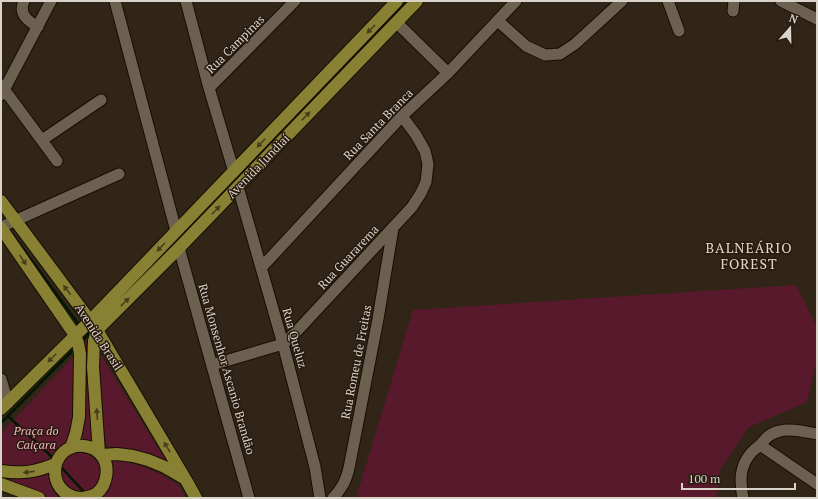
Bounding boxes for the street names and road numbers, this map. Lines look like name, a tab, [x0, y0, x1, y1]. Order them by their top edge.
street label: Rua Campinas	[203, 12, 267, 76]
street label: Rua Santa Branca	[340, 85, 416, 163]
street label: Avenida Jundiaí	[224, 130, 293, 201]
street label: Rua Guararema	[314, 222, 382, 292]
street label: Rua Monsenhor Ascanio Brandão	[195, 282, 259, 456]
street label: Avenida Brasil	[72, 301, 126, 373]
street label: Rua Romeu de Freitas	[338, 304, 374, 420]
street label: Rua Queluz	[279, 306, 311, 370]

